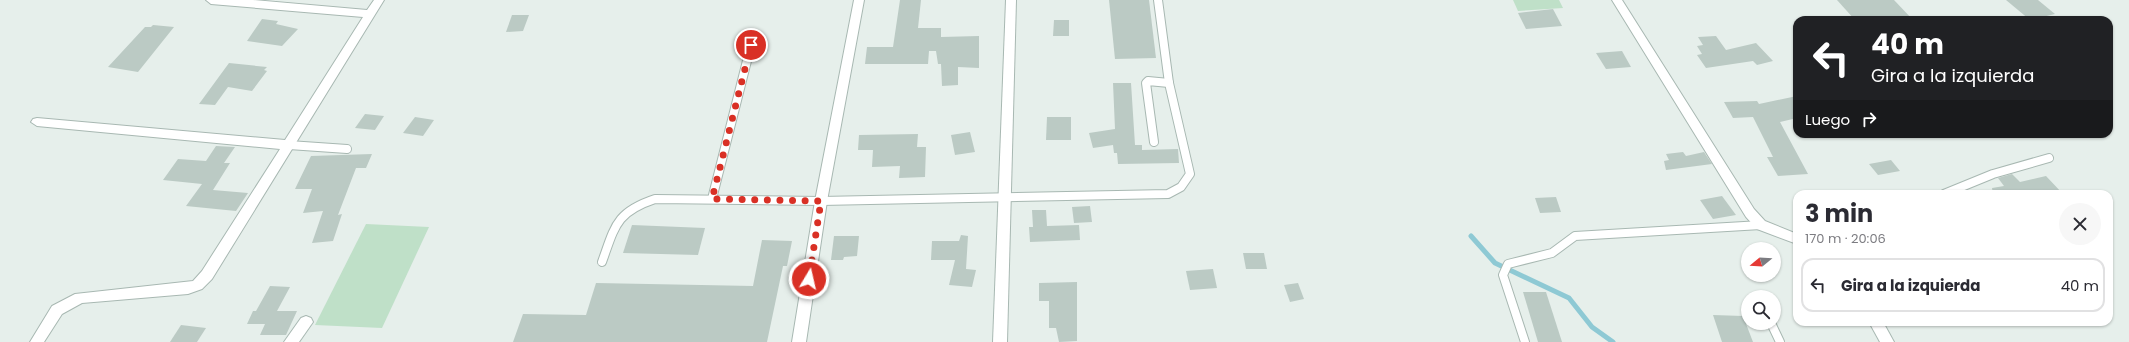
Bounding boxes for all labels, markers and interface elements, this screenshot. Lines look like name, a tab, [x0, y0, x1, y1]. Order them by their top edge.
text: 40 m	[1871, 25, 1944, 64]
pin	[734, 28, 768, 62]
icon: left	[1805, 32, 1857, 84]
icon: arrive	[740, 34, 762, 56]
text: Gira a la izquierda	[1871, 63, 2034, 88]
icon: right	[1858, 108, 1880, 130]
text: Luego	[1805, 109, 1850, 130]
text: 3 min	[1805, 197, 1873, 230]
button: close	[2059, 203, 2101, 245]
text: 170 m · 20:06	[1805, 229, 1886, 248]
north arrow	[1741, 242, 1781, 282]
map controls	[1741, 242, 1781, 330]
position arrow	[788, 258, 830, 300]
icon: left	[1807, 274, 1829, 296]
text: Gira a la izquierda	[1841, 275, 1980, 296]
text: 40 m	[2061, 275, 2099, 296]
button: search	[1741, 290, 1781, 330]

